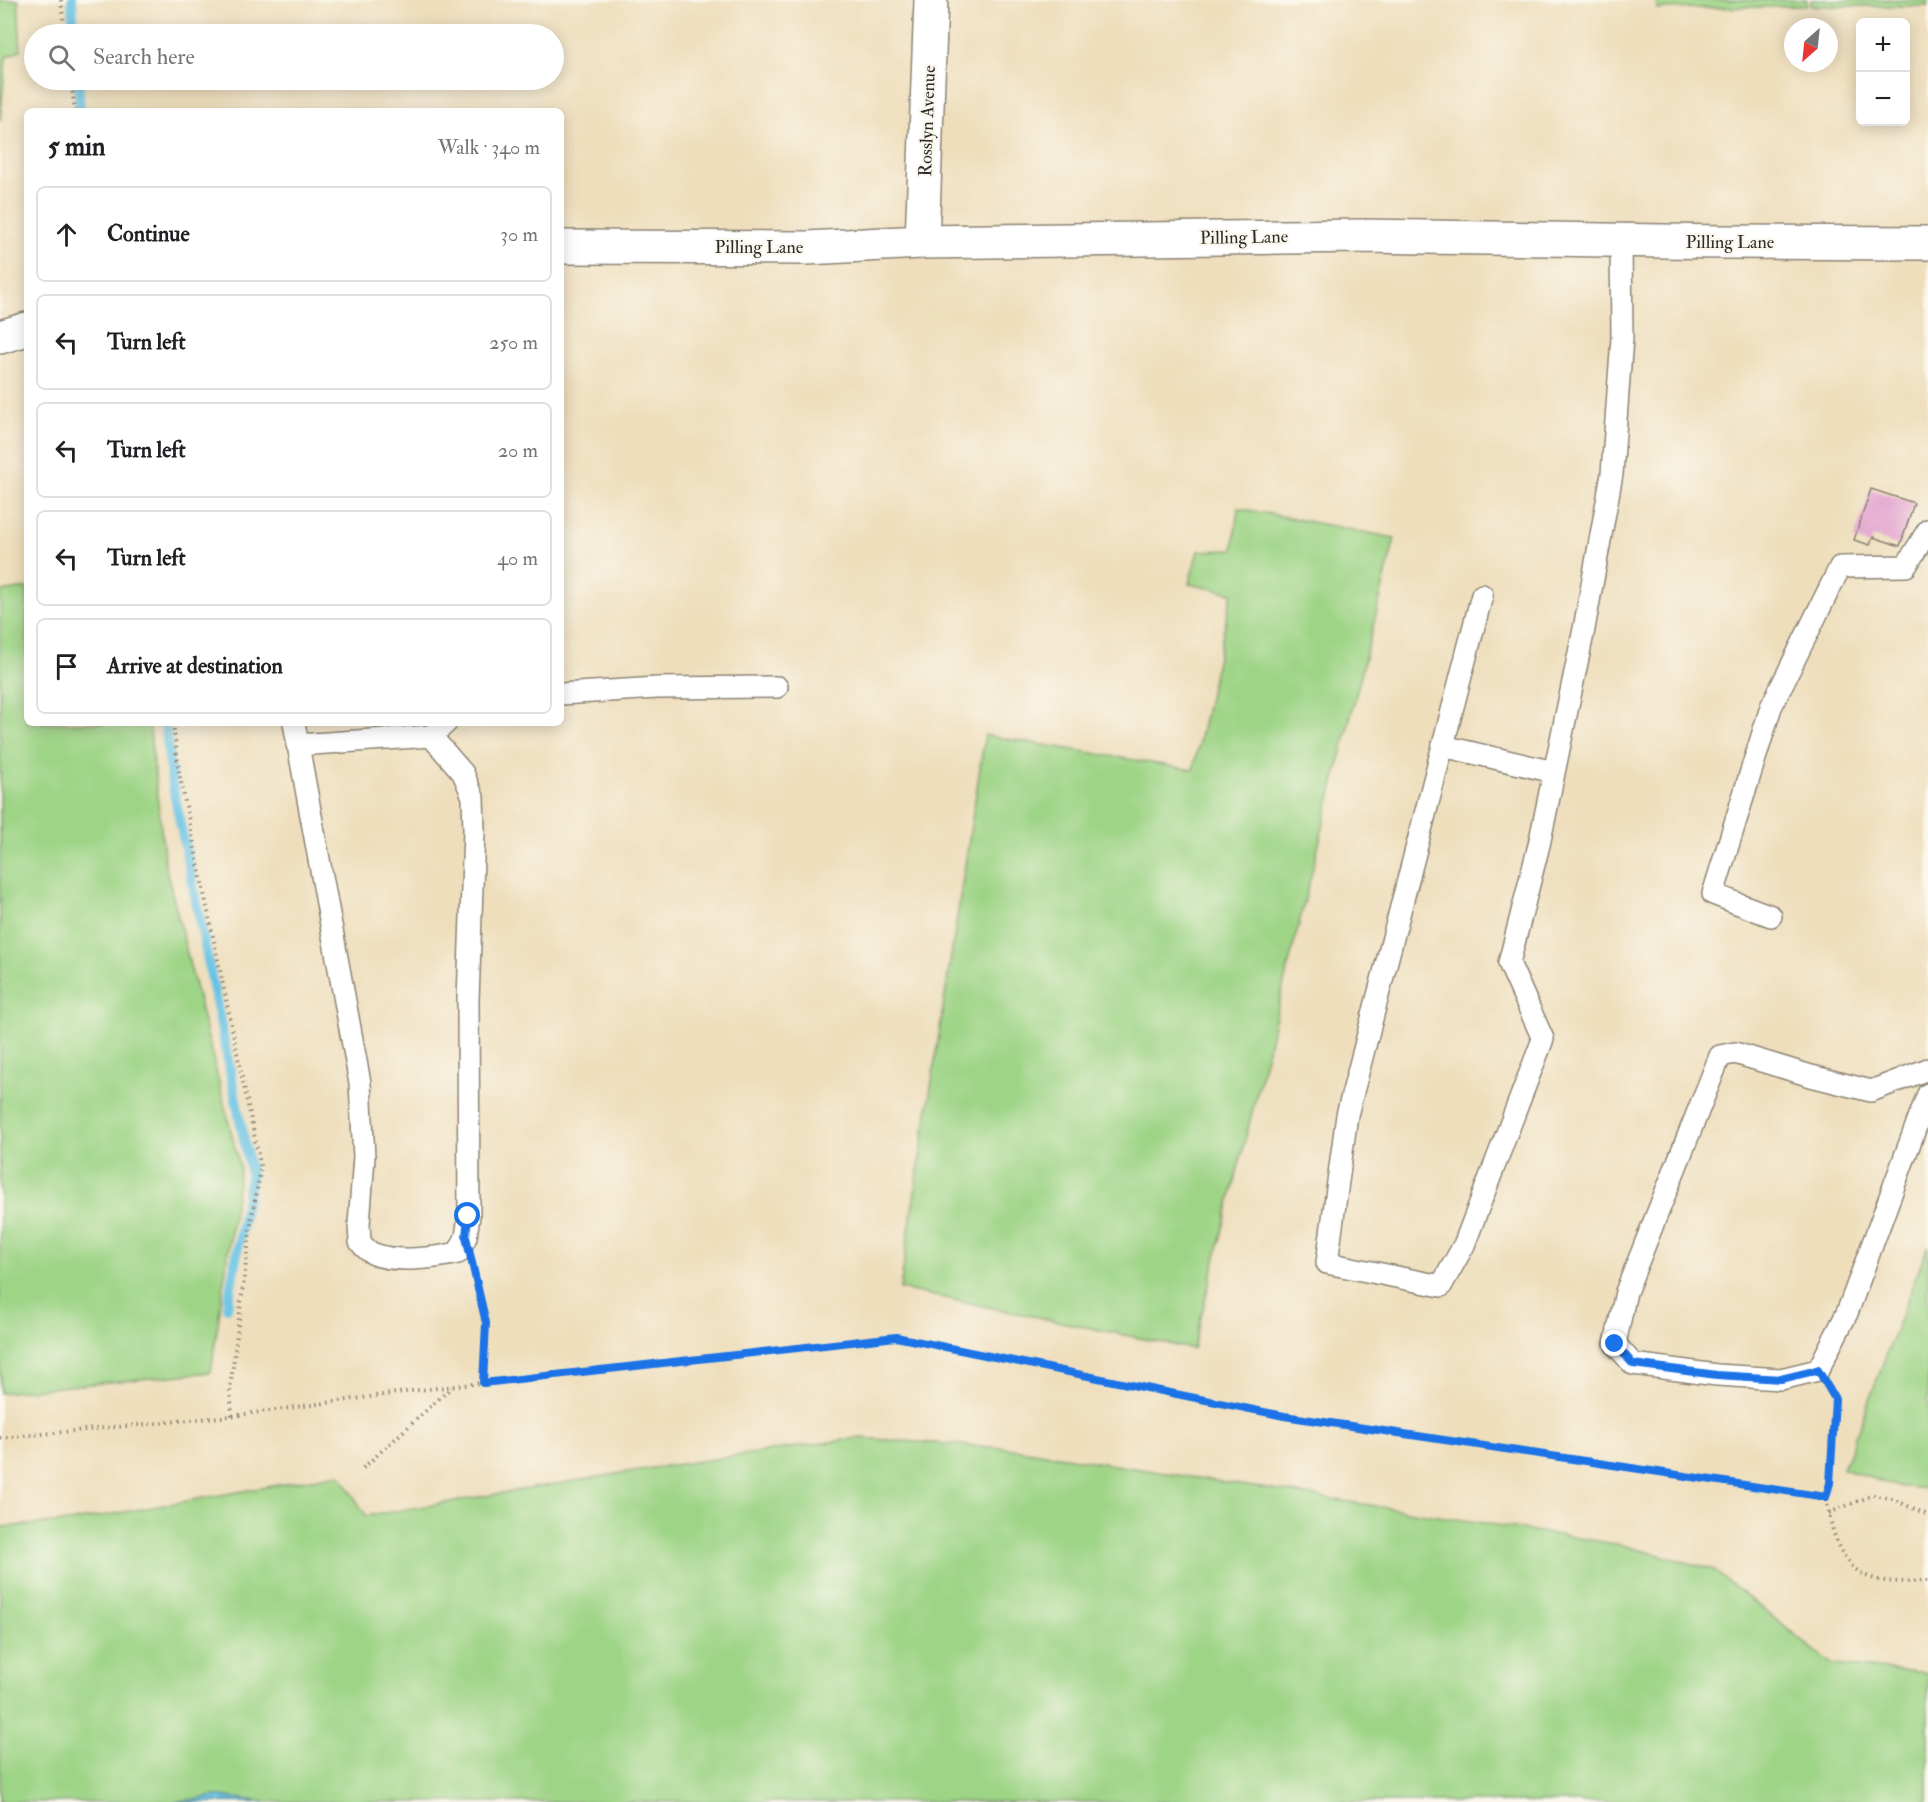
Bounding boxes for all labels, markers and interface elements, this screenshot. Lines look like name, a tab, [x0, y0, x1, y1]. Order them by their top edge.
north arrow	[1784, 18, 1838, 72]
map controls	[1856, 18, 1910, 126]
button: +	[1856, 18, 1910, 72]
search box	[24, 24, 564, 90]
icon: search	[45, 41, 78, 74]
text: Search here	[93, 43, 195, 71]
street label: Rosslyn Avenue	[914, 65, 941, 177]
button: −	[1856, 72, 1910, 126]
text: 5 min	[48, 131, 105, 163]
text: Walk · 340 m	[438, 135, 540, 160]
icon: ahead	[50, 218, 83, 251]
text: Continue	[107, 220, 190, 248]
text: 30 m	[500, 222, 538, 247]
street label: Pilling Lane	[1200, 225, 1289, 250]
street label: Pilling Lane	[1686, 231, 1775, 254]
street label: Pilling Lane	[715, 236, 804, 259]
icon: left	[50, 326, 83, 359]
text: Turn left	[107, 328, 186, 356]
text: 250 m	[489, 330, 538, 355]
icon: left	[50, 434, 83, 467]
text: Turn left	[107, 436, 186, 464]
text: 20 m	[498, 438, 538, 463]
icon: left	[50, 542, 83, 575]
text: Turn left	[107, 544, 186, 572]
text: 40 m	[497, 546, 538, 571]
icon: arrive	[50, 650, 83, 683]
text: Arrive at destination	[107, 652, 283, 680]
route start	[454, 1202, 480, 1228]
route end	[1601, 1330, 1627, 1356]

